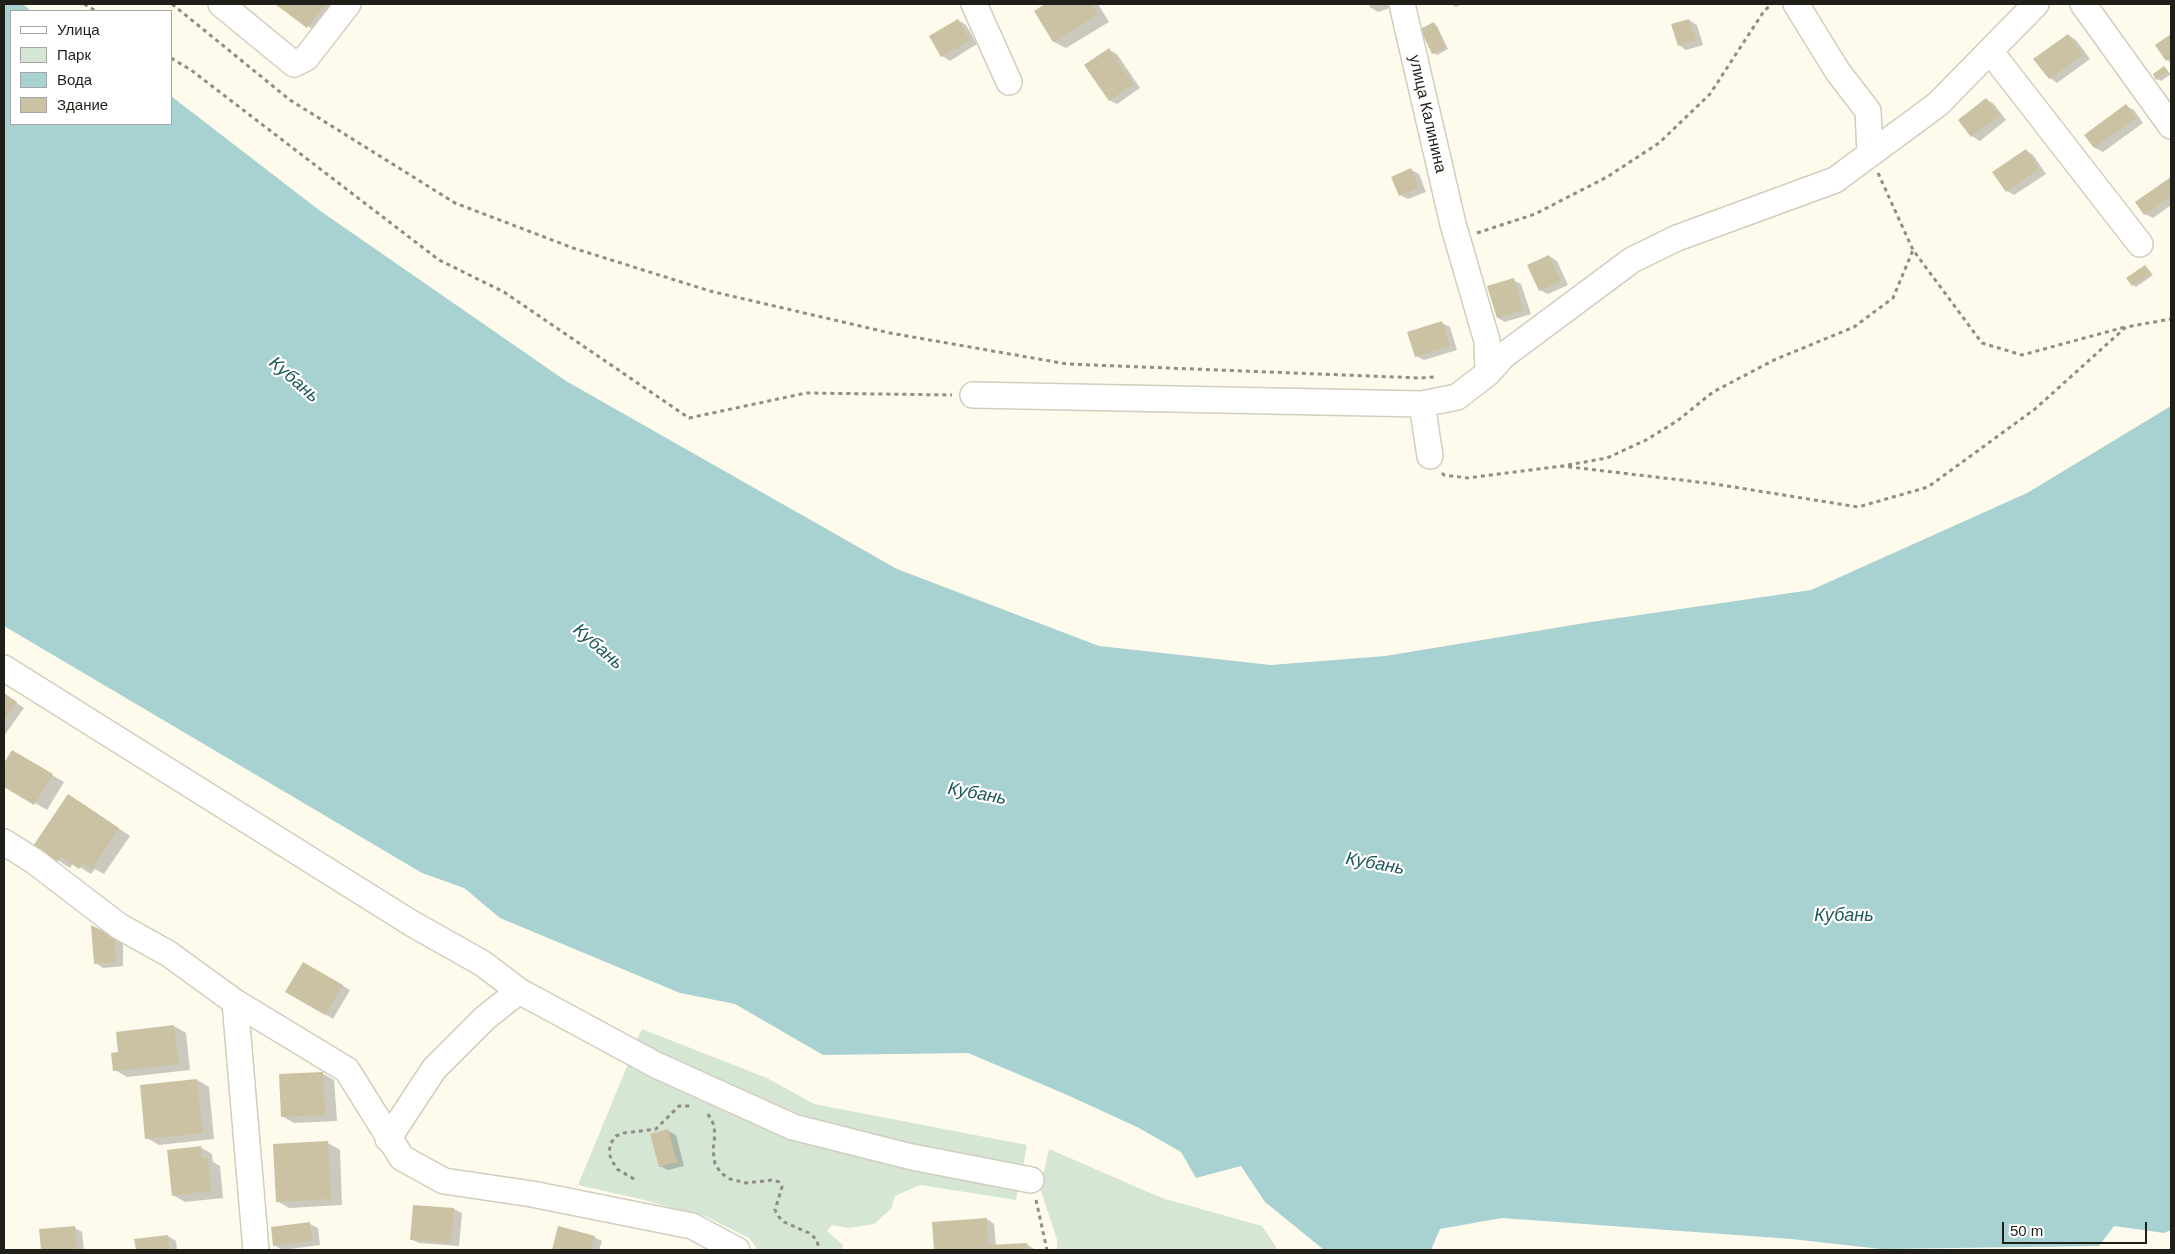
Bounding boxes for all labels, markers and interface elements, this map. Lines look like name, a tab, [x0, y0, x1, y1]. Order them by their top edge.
legend	[10, 10, 172, 125]
text: Улица	[57, 21, 100, 38]
text: Парк	[57, 46, 91, 63]
street label: улица Калинина	[1404, 53, 1450, 175]
text: Вода	[57, 71, 92, 88]
text: Здание	[57, 96, 108, 113]
water label: Кубань	[265, 352, 323, 408]
water label: Кубань	[569, 619, 627, 675]
water label: Кубань	[946, 778, 1008, 810]
water label: Кубань	[1344, 848, 1406, 880]
water label: Кубань	[1814, 905, 1874, 927]
scale bar	[2005, 1212, 2150, 1244]
text: 50 m	[2010, 1222, 2043, 1239]

